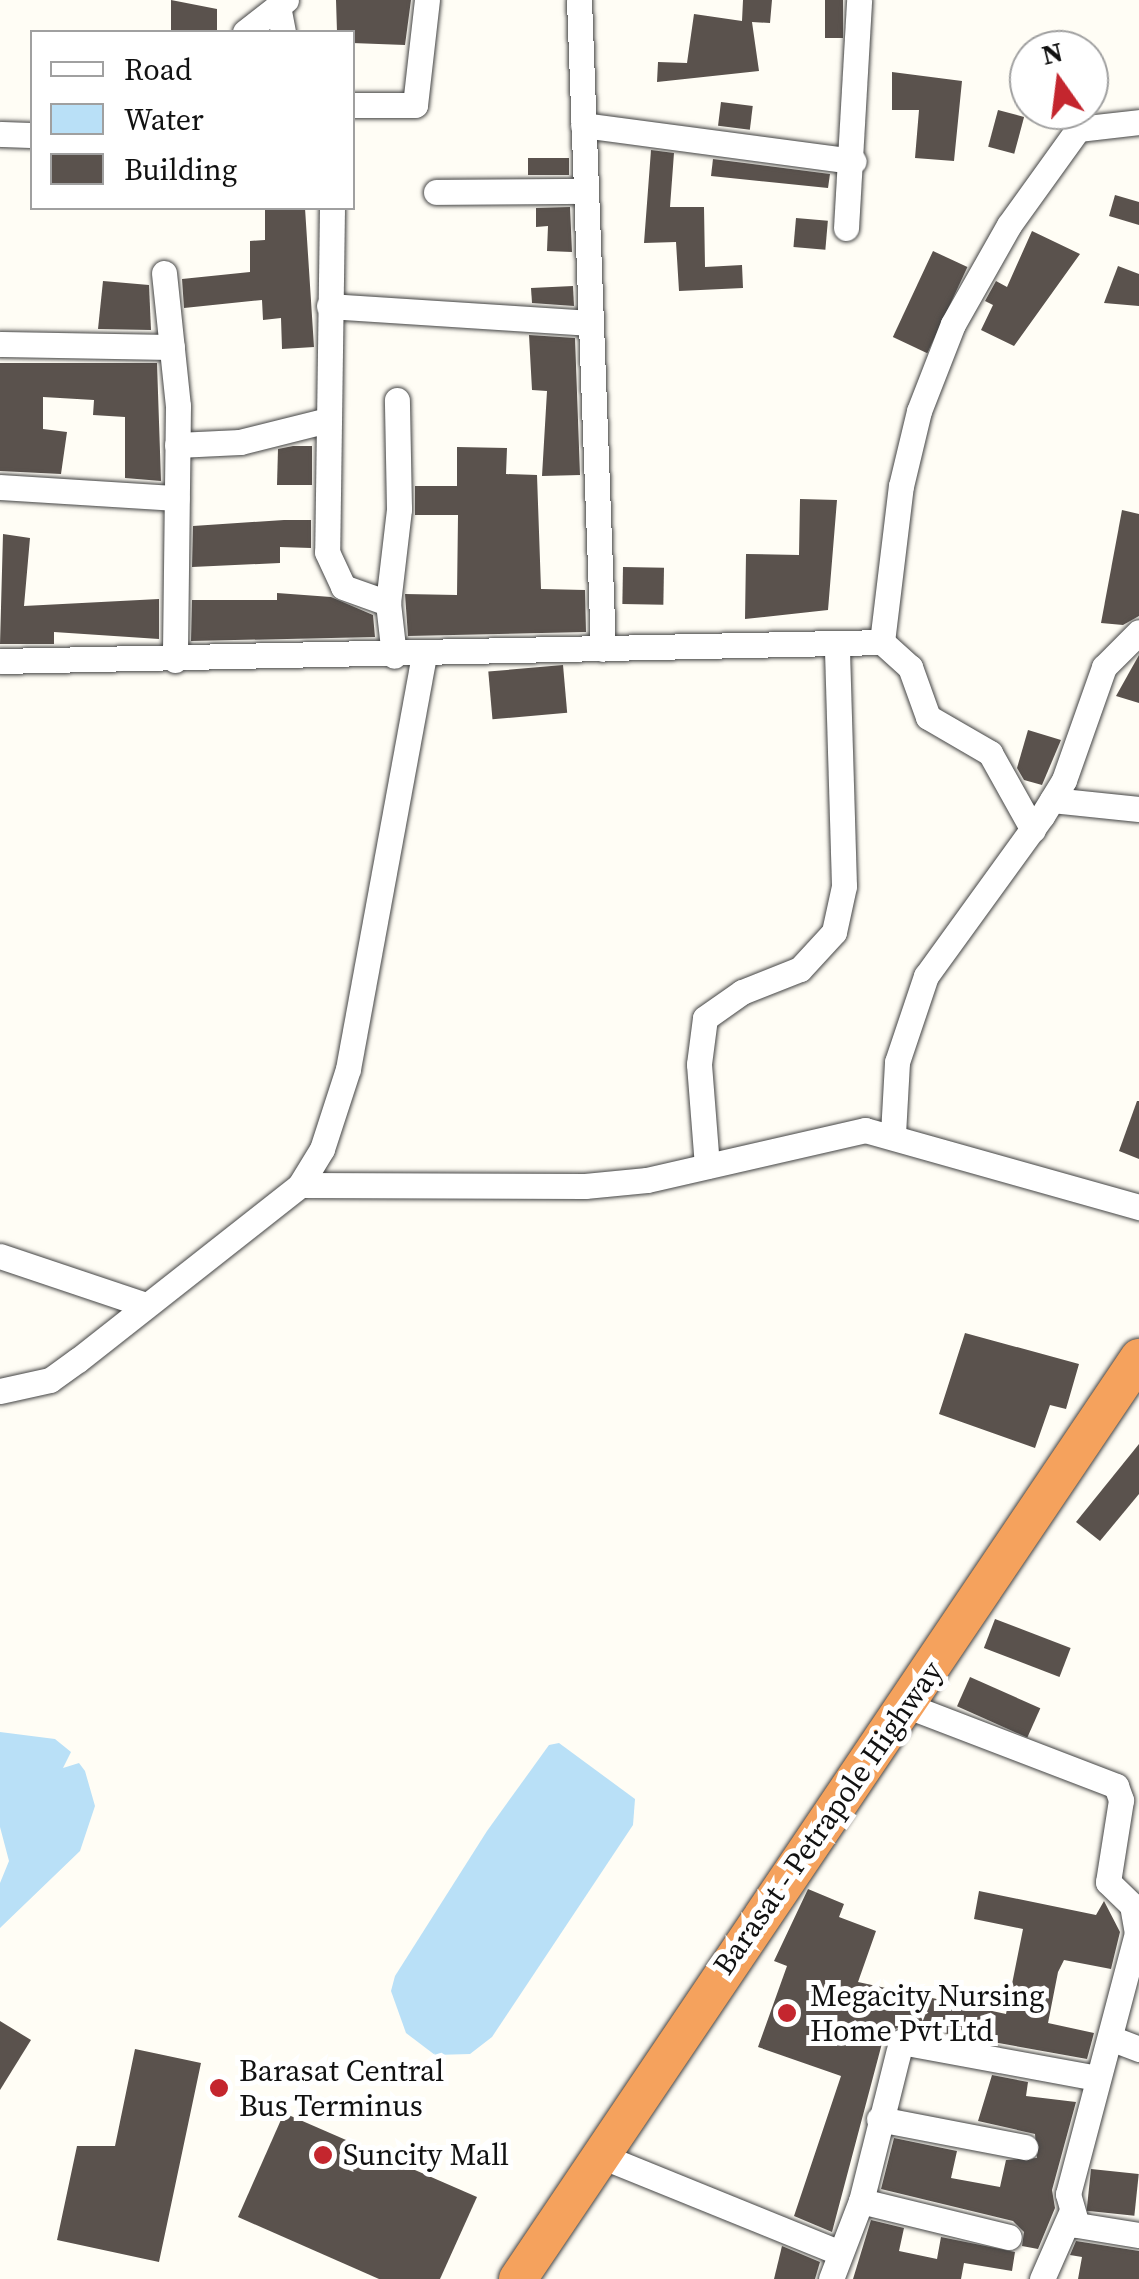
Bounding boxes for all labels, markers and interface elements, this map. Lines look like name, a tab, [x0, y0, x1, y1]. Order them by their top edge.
legend	[30, 30, 355, 210]
north arrow	[1009, 30, 1109, 130]
text: N	[1038, 32, 1067, 74]
text: Road	[124, 49, 192, 90]
text: Water	[124, 99, 204, 140]
text: Building	[124, 149, 237, 190]
street label: Barasat - Petrapole Highway	[706, 1654, 950, 1982]
place label: Megacity Nursing Home Pvt Ltd	[810, 1978, 1045, 2048]
marker: Megacity Nursing Home Pvt Ltd	[774, 2000, 800, 2026]
place label: Barasat Central Bus Terminus	[239, 2053, 444, 2124]
marker: Barasat Central Bus Terminus	[208, 2077, 230, 2099]
place label: Suncity Mall	[343, 2137, 509, 2173]
marker: Suncity Mall	[312, 2144, 334, 2166]

